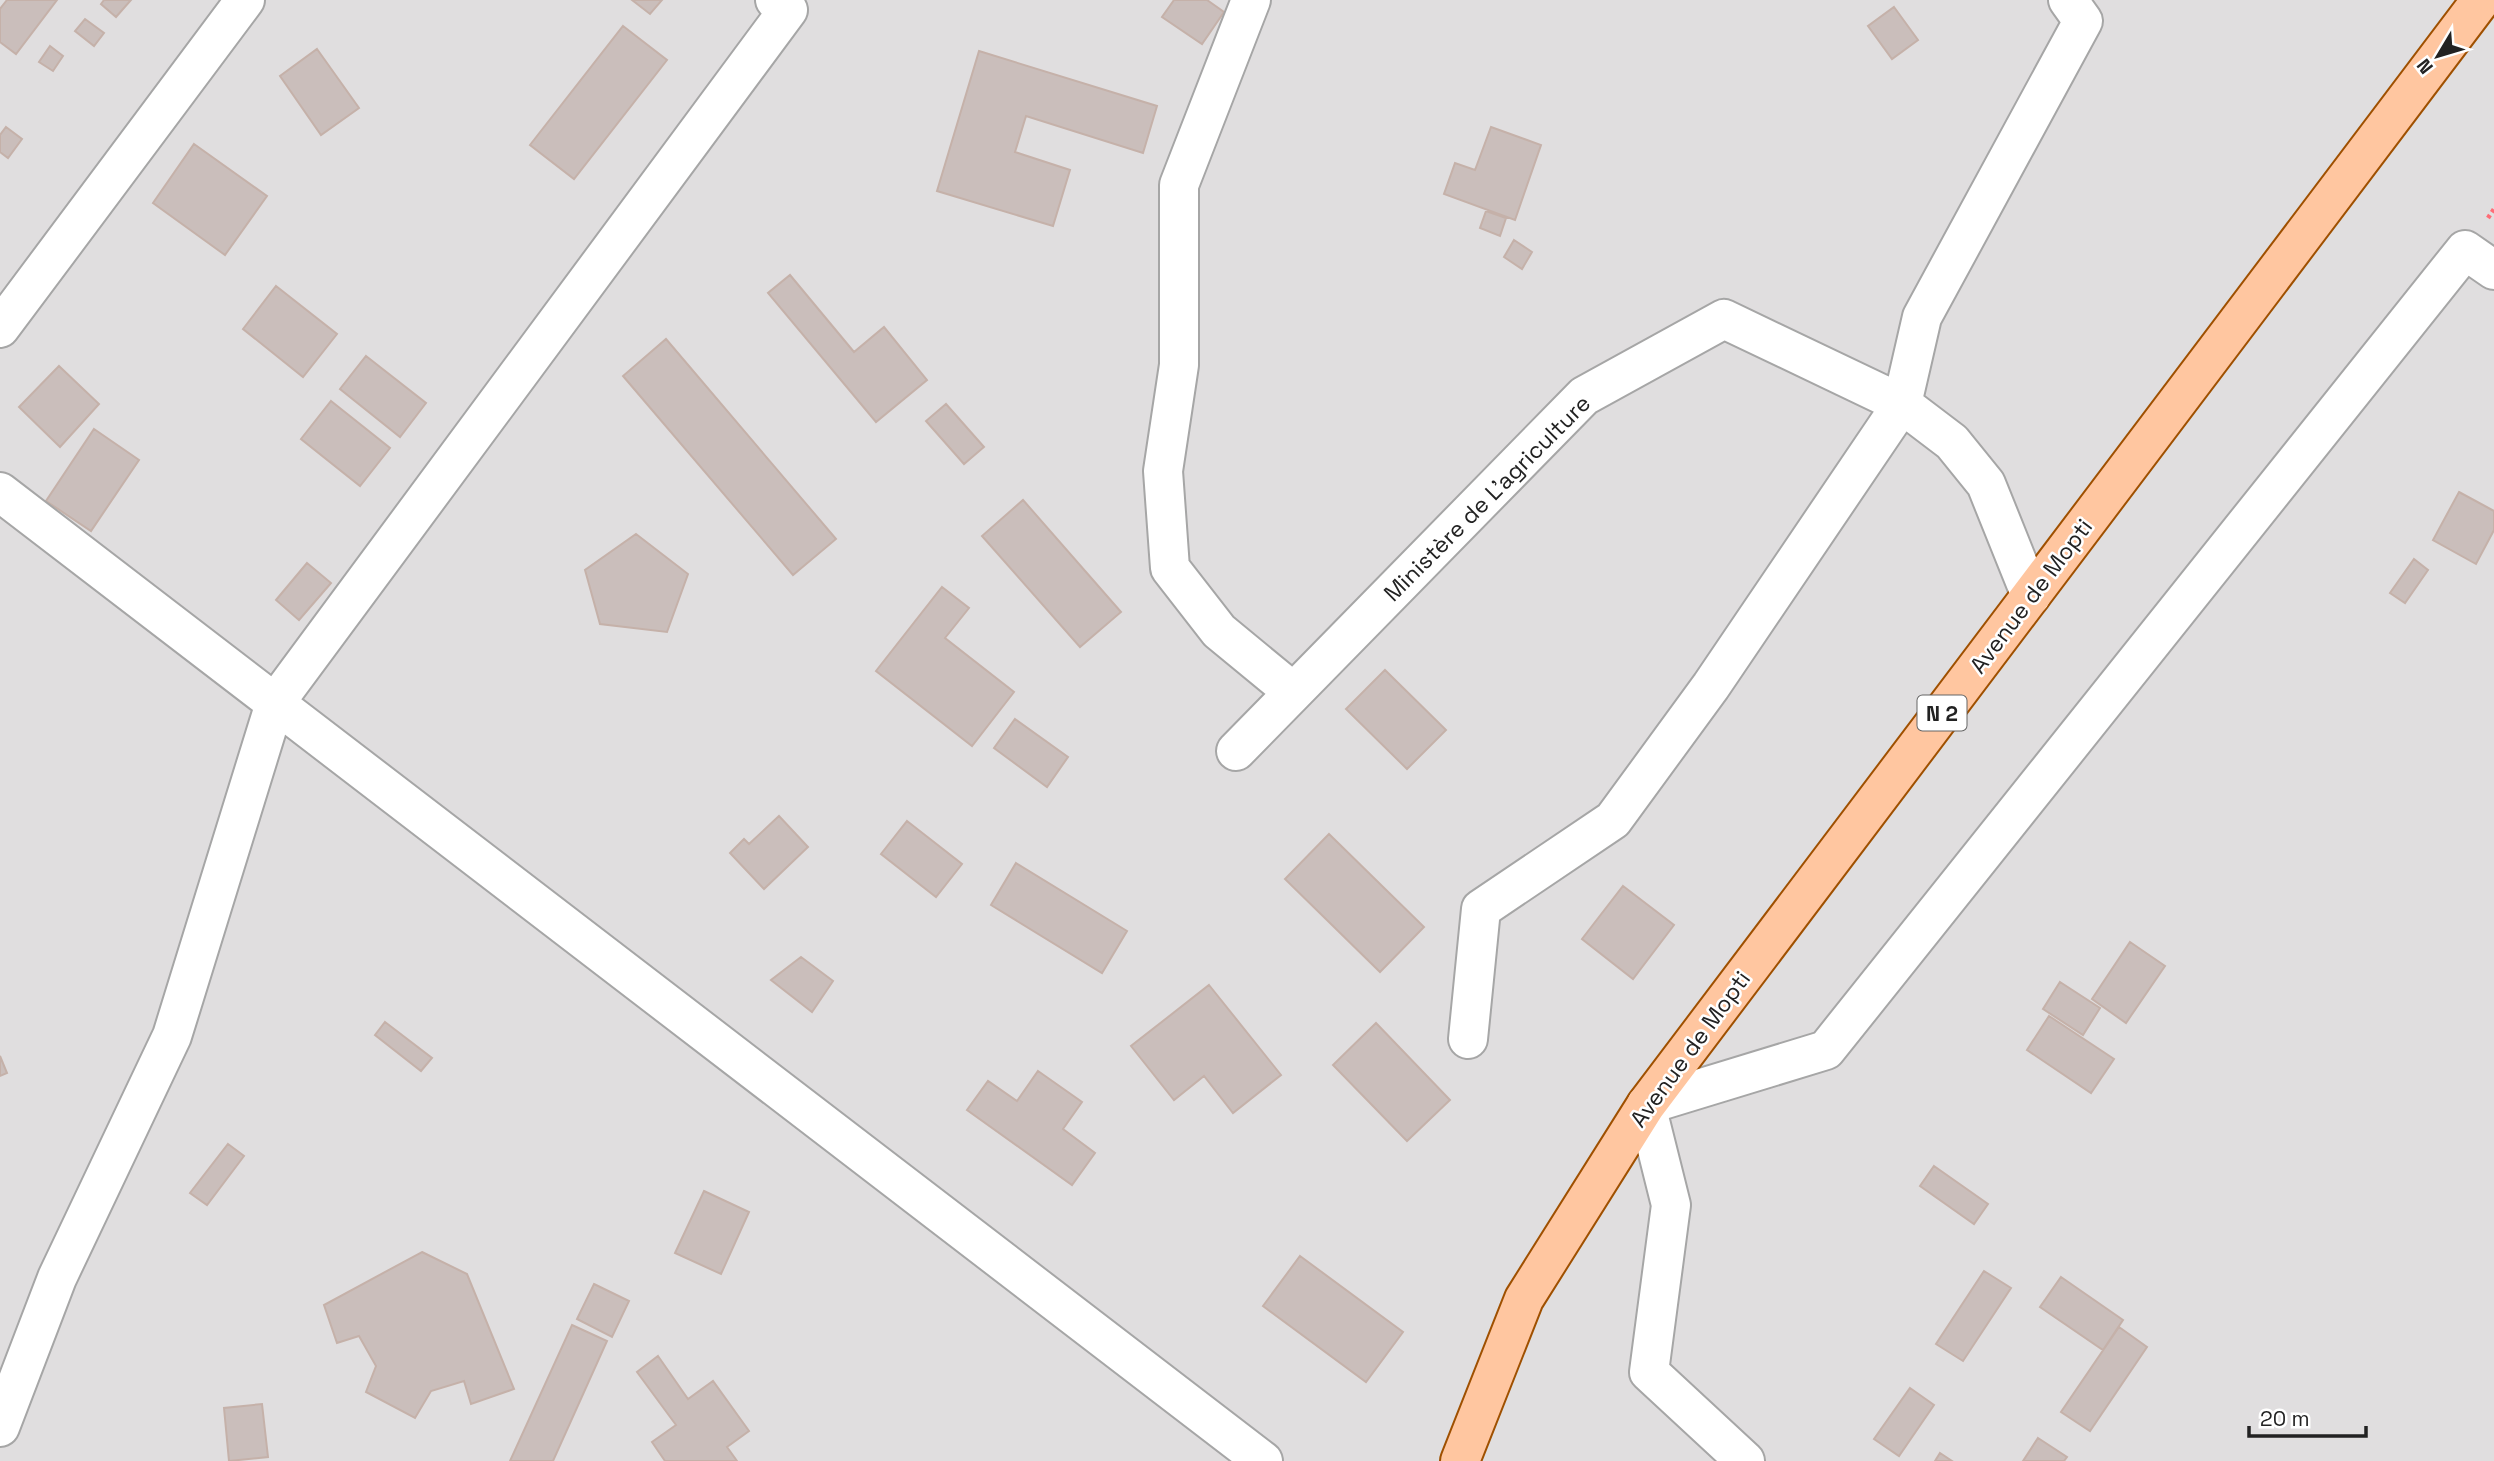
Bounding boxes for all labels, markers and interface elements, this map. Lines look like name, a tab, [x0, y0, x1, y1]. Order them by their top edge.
north arrow	[2403, 21, 2473, 91]
text: N	[2411, 53, 2439, 79]
street label: Ministère de L'agriculture	[1377, 388, 1597, 608]
street label: Avenue de Mopti	[1963, 513, 2099, 679]
road number: N 2	[1918, 696, 1966, 730]
street label: Avenue de Mopti	[1623, 965, 1757, 1133]
scale bar	[2249, 1394, 2366, 1438]
text: 20 m	[2260, 1405, 2310, 1432]

